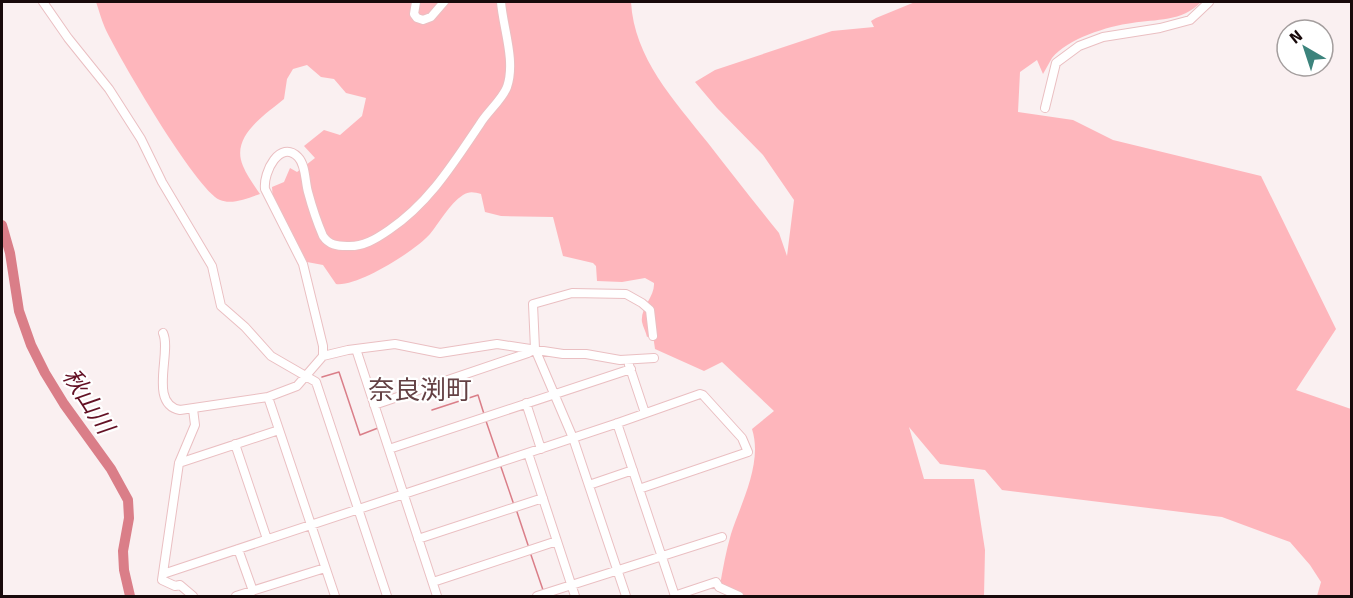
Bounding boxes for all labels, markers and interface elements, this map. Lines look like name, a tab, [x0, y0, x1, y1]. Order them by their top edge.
north arrow	[1275, 18, 1335, 78]
text: N	[1286, 26, 1307, 48]
water label: 秋山川	[56, 363, 122, 442]
district label: 奈良渕町	[368, 375, 472, 407]

